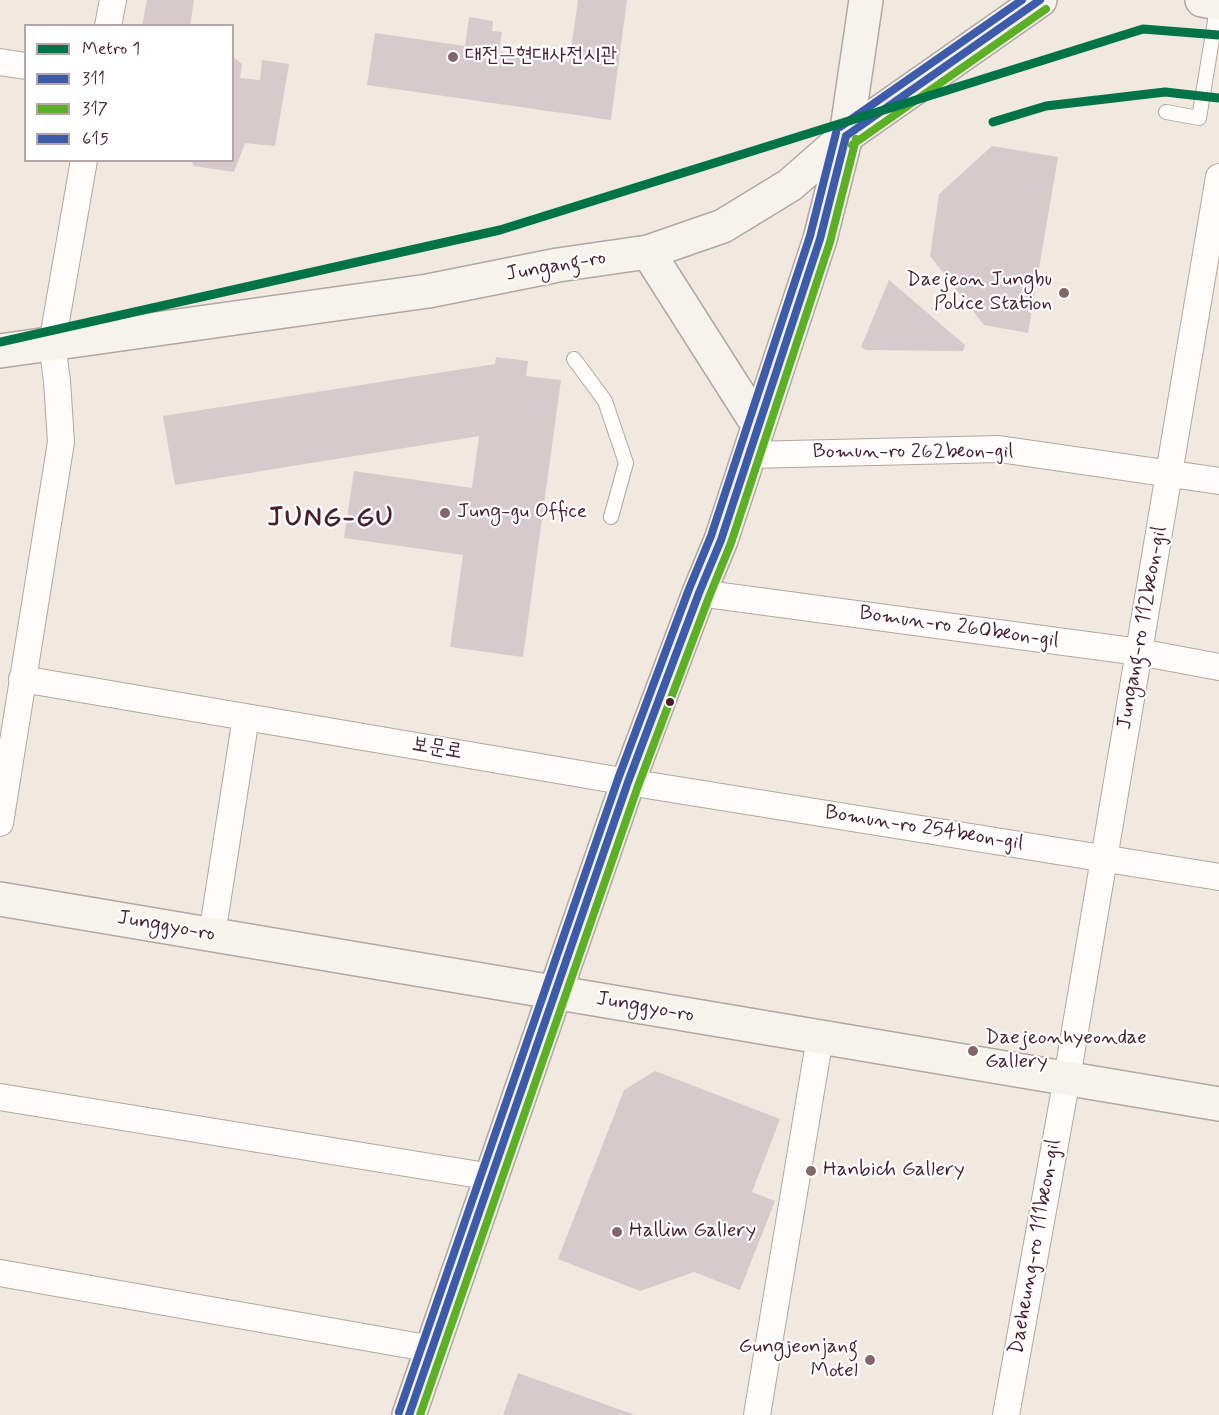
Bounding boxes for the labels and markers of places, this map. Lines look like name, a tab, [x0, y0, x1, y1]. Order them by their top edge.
place label: 대전근현대사전시관	[465, 44, 617, 70]
marker: 대전근현대사전시관	[446, 50, 460, 64]
place label: Daejeon Jungbu Police Station	[906, 268, 1052, 318]
marker: Daejeon Jungbu Police Station	[1057, 286, 1071, 300]
place label: Jung-gu Office	[457, 500, 587, 526]
marker: Jung-gu Office	[438, 506, 452, 520]
unlabelled marker	[664, 696, 676, 708]
place label: Daejeonhyeondae Gallery	[985, 1026, 1147, 1076]
marker: Daejeonhyeondae Gallery	[966, 1044, 980, 1058]
place label: Hanbich Gallery	[823, 1158, 965, 1184]
marker: Hanbich Gallery	[804, 1164, 818, 1178]
place label: Hallim Gallery	[629, 1219, 756, 1245]
marker: Hallim Gallery	[610, 1225, 624, 1239]
place label: Gungjeonjang Motel	[739, 1335, 858, 1385]
marker: Gungjeonjang Motel	[863, 1353, 877, 1367]

